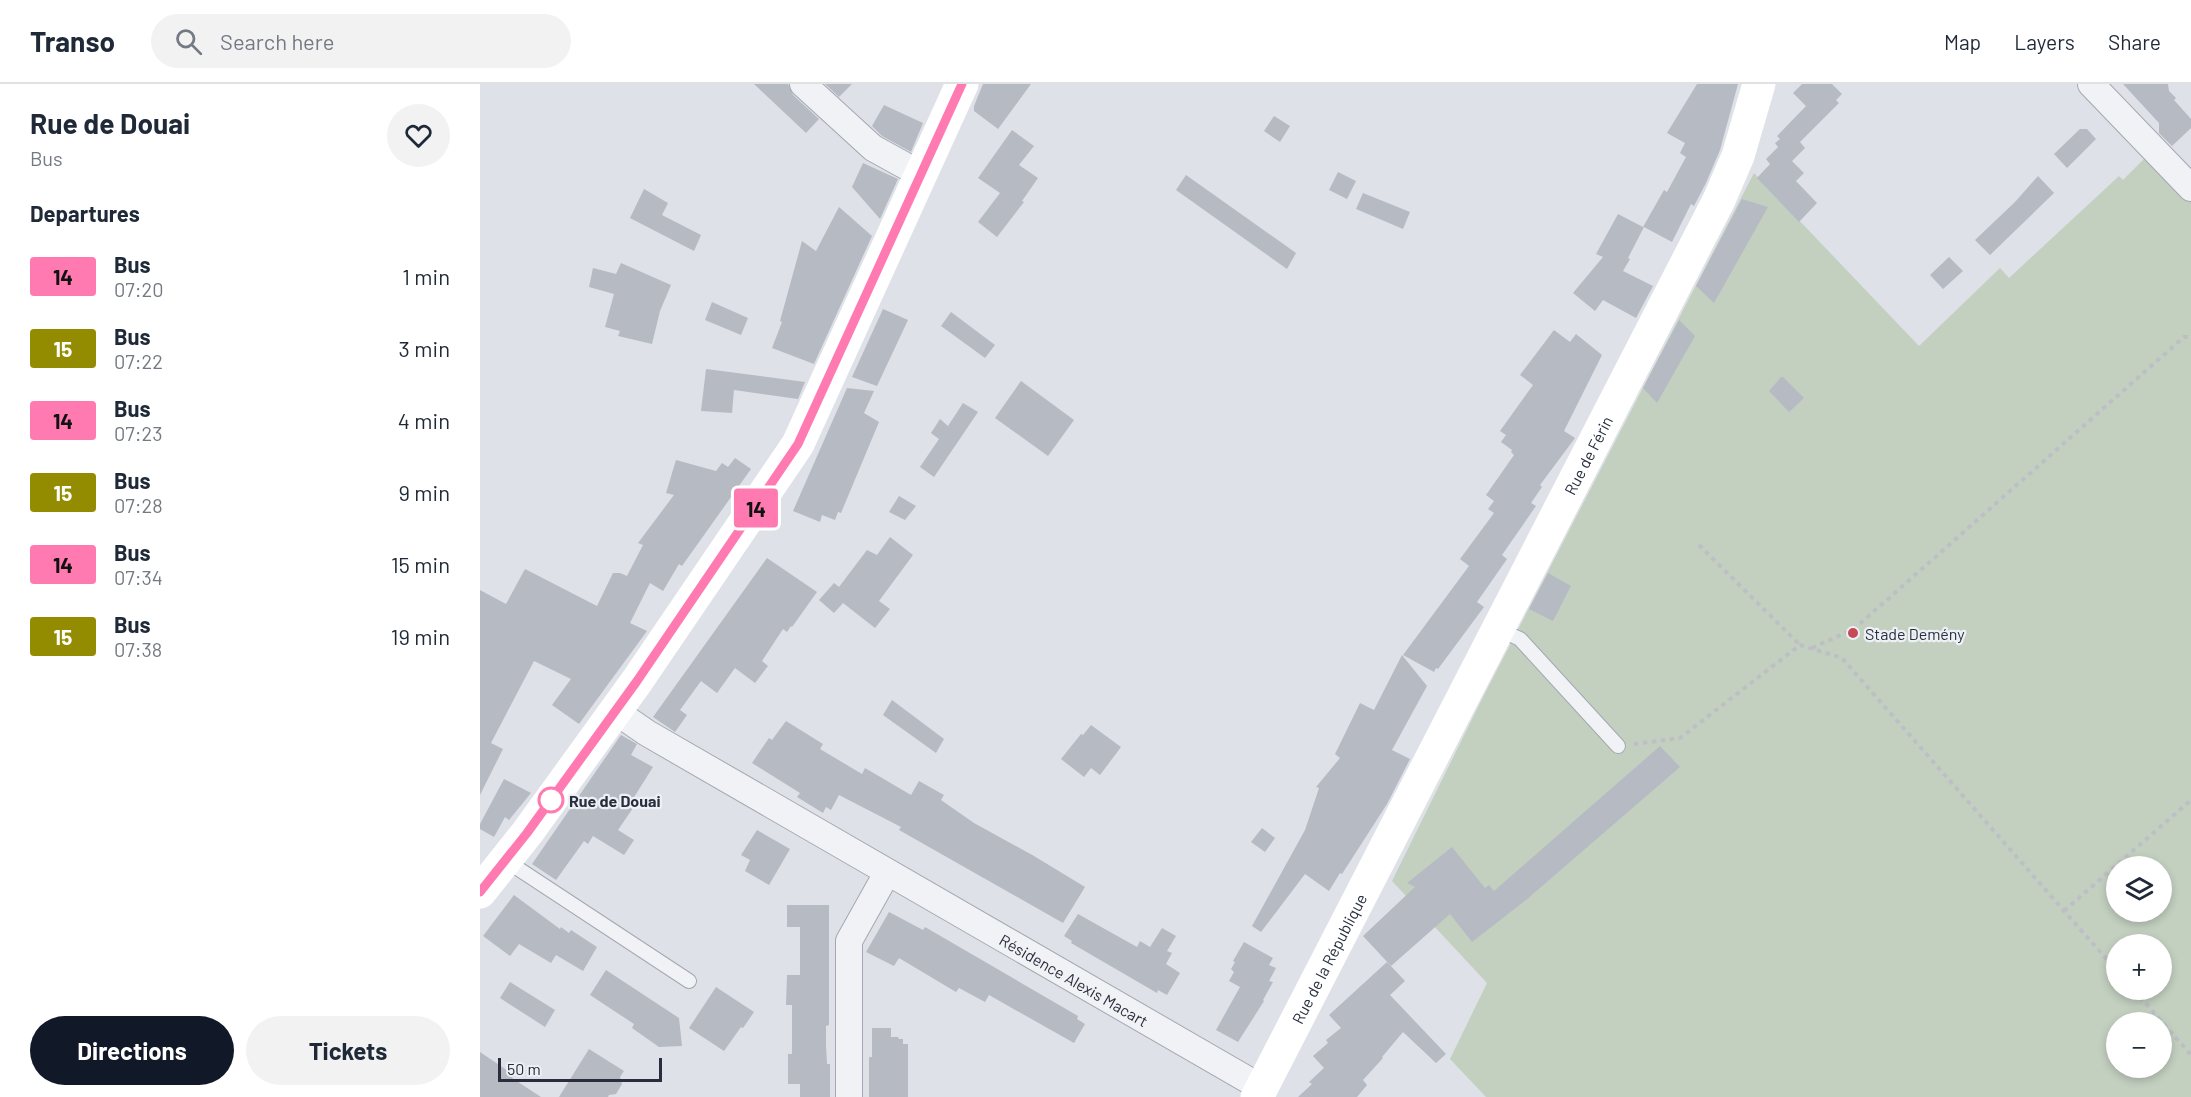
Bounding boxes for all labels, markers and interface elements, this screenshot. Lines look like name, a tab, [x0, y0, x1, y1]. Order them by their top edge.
search box	[151, 14, 571, 68]
text: Transo	[30, 24, 115, 58]
icon: search	[172, 25, 205, 58]
text: Search here	[220, 28, 334, 54]
text: Map	[1944, 29, 1981, 54]
text: Layers	[2014, 29, 2075, 54]
text: Share	[2108, 29, 2161, 54]
button: heart	[387, 104, 450, 167]
text: Rue de Douai	[30, 106, 190, 140]
text: Bus	[30, 146, 63, 170]
text: Departures	[30, 200, 140, 226]
text: Bus	[114, 251, 151, 277]
text: 1 min	[402, 263, 450, 289]
text: 14	[53, 264, 73, 289]
text: 07:20	[114, 277, 164, 301]
text: Bus	[114, 323, 151, 349]
text: 3 min	[399, 335, 450, 361]
text: 15	[54, 336, 72, 361]
text: 07:22	[114, 349, 163, 373]
text: Bus	[114, 395, 151, 421]
text: 4 min	[398, 407, 450, 433]
text: 14	[53, 408, 73, 433]
street label: Rue de Férin	[1559, 413, 1616, 498]
text: 07:23	[114, 421, 162, 445]
text: Bus	[114, 467, 151, 493]
text: 9 min	[398, 479, 450, 505]
text: 15	[54, 480, 72, 505]
line badge: 14	[729, 488, 783, 528]
text: 07:28	[114, 493, 163, 517]
text: 14	[746, 496, 766, 521]
text: Bus	[114, 539, 151, 565]
text: 15 min	[391, 551, 450, 577]
text: 14	[53, 552, 73, 577]
text: 07:34	[114, 565, 163, 589]
text: Bus	[114, 611, 151, 637]
text: 19 min	[391, 623, 450, 649]
text: 15	[54, 624, 72, 649]
place label: Stade Demény	[1865, 624, 1965, 643]
marker: Stade Demény	[1846, 626, 1860, 640]
text: 07:38	[114, 637, 162, 661]
marker: Rue de Douai	[538, 787, 564, 813]
place label: Rue de Douai	[569, 791, 661, 810]
map controls	[2106, 856, 2172, 1078]
button: layers	[2106, 856, 2172, 922]
street label: Rue de la République	[1287, 890, 1370, 1027]
street label: Résidence Alexis Macart	[997, 929, 1152, 1030]
button: +	[2106, 934, 2172, 1000]
button: −	[2106, 1012, 2172, 1078]
button: Directions	[30, 1016, 234, 1085]
button: Tickets	[246, 1016, 450, 1085]
scale bar	[498, 1055, 662, 1082]
text: 50 m	[507, 1059, 541, 1078]

